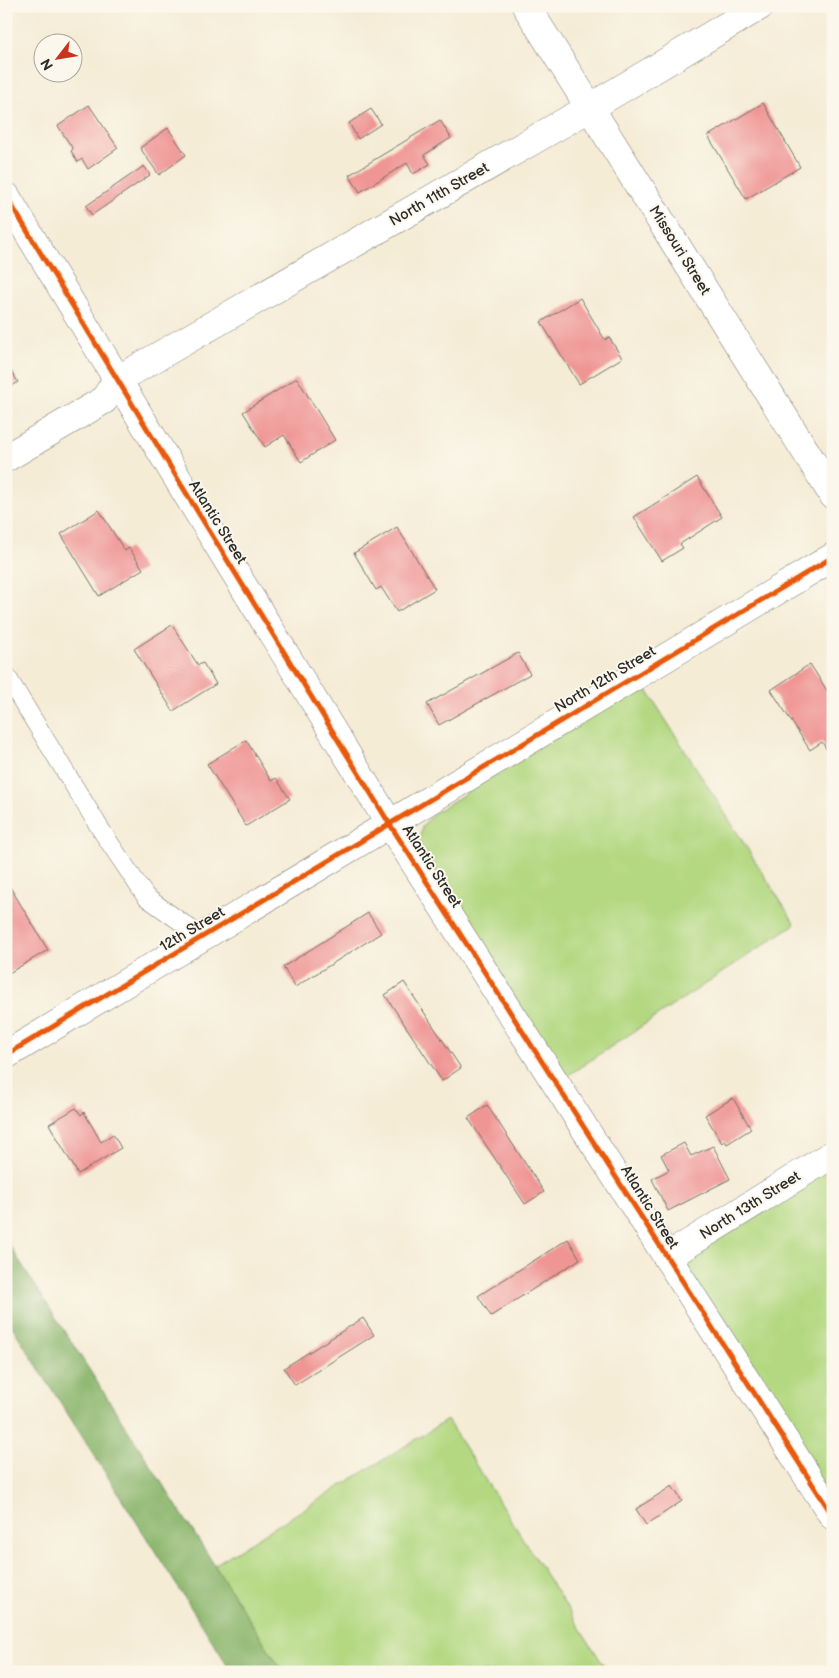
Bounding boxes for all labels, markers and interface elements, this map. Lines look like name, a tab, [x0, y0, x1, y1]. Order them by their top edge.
north arrow	[32, 32, 82, 82]
text: N	[37, 56, 57, 73]
street label: North 11th Street	[386, 158, 493, 231]
street label: Missouri Street	[645, 202, 715, 299]
street label: Atlantic Street	[184, 477, 251, 568]
street label: North 12th Street	[551, 642, 660, 717]
street label: Atlantic Street	[398, 821, 466, 912]
street label: 12th Street	[156, 902, 229, 956]
street label: Atlantic Street	[616, 1162, 683, 1253]
street label: North 13th Street	[696, 1167, 804, 1244]

